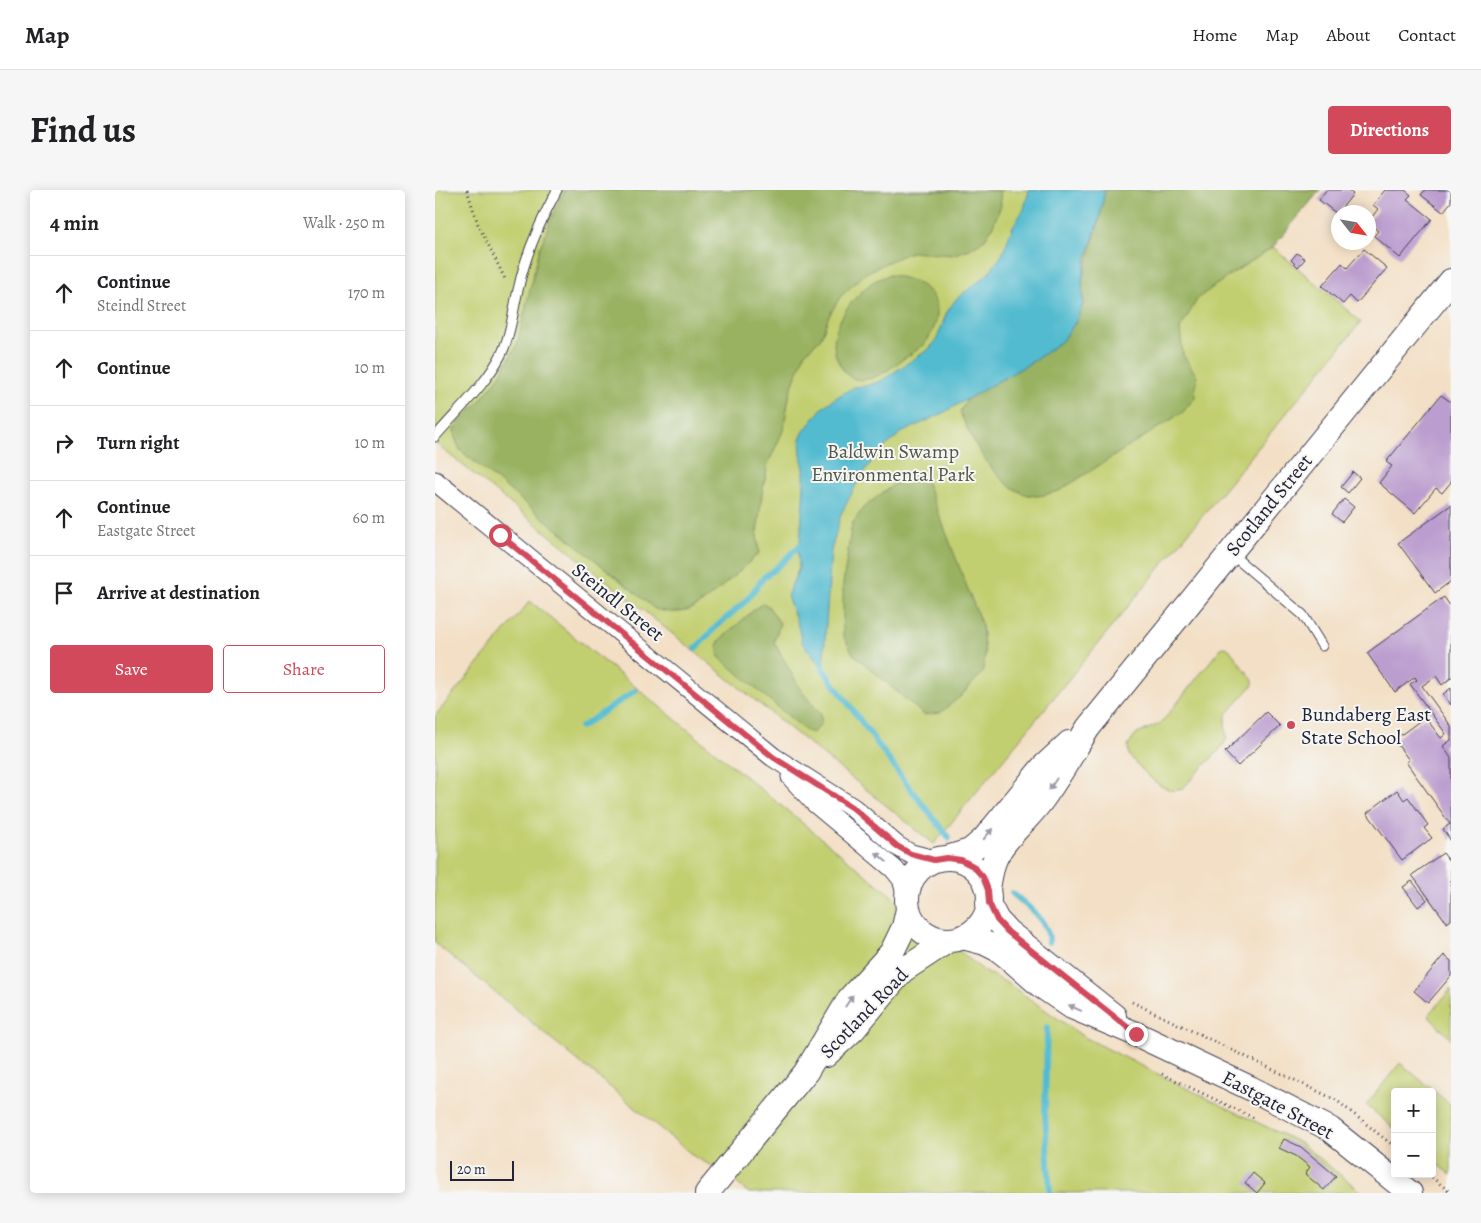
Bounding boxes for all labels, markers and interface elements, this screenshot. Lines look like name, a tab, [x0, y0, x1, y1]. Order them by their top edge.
text: Map	[25, 19, 69, 51]
text: Home	[1192, 23, 1237, 47]
text: Map	[1265, 23, 1298, 47]
text: About	[1326, 23, 1370, 47]
text: Contact	[1398, 23, 1456, 47]
text: Find us	[30, 106, 136, 154]
button: Directions	[1328, 106, 1451, 154]
north arrow	[1331, 205, 1376, 250]
text: 4 min	[50, 209, 99, 237]
text: Walk · 250 m	[303, 212, 385, 234]
text: Continue	[97, 269, 171, 295]
icon: ahead	[50, 279, 78, 307]
text: 170 m	[348, 282, 385, 304]
text: Steindl Street	[97, 295, 186, 317]
icon: ahead	[50, 354, 78, 382]
text: Continue	[97, 355, 171, 381]
text: 10 m	[355, 357, 385, 379]
icon: right	[50, 429, 78, 457]
text: Turn right	[97, 430, 179, 456]
text: 10 m	[355, 432, 385, 454]
park label: Baldwin Swamp Environmental Park	[811, 438, 975, 488]
street label: Scotland Street	[1219, 448, 1319, 562]
text: Continue	[97, 494, 171, 520]
icon: ahead	[50, 504, 78, 532]
text: 60 m	[353, 507, 385, 529]
text: Eastgate Street	[97, 520, 196, 542]
route start	[489, 524, 512, 547]
street label: Steindl Street	[566, 556, 670, 648]
icon: arrive	[50, 579, 78, 607]
text: Arrive at destination	[97, 580, 260, 606]
button: Save	[50, 645, 213, 693]
button: Share	[223, 645, 385, 693]
place label: Bundaberg East State School	[1301, 701, 1431, 751]
marker: Bundaberg East State School	[1285, 719, 1297, 731]
one-way arrow	[1048, 778, 1057, 791]
one-way arrow	[982, 828, 993, 840]
one-way arrow	[875, 851, 887, 863]
street label: Scotland Road	[814, 962, 914, 1064]
one-way arrow	[845, 994, 854, 1008]
one-way arrow	[1068, 1003, 1083, 1012]
route end	[1125, 1023, 1148, 1046]
street label: Eastgate Street	[1217, 1064, 1339, 1146]
map controls	[1391, 1088, 1436, 1178]
button: +	[1391, 1088, 1436, 1133]
button: −	[1391, 1133, 1436, 1178]
scale bar	[450, 1158, 514, 1181]
text: 20 m	[457, 1160, 486, 1179]

